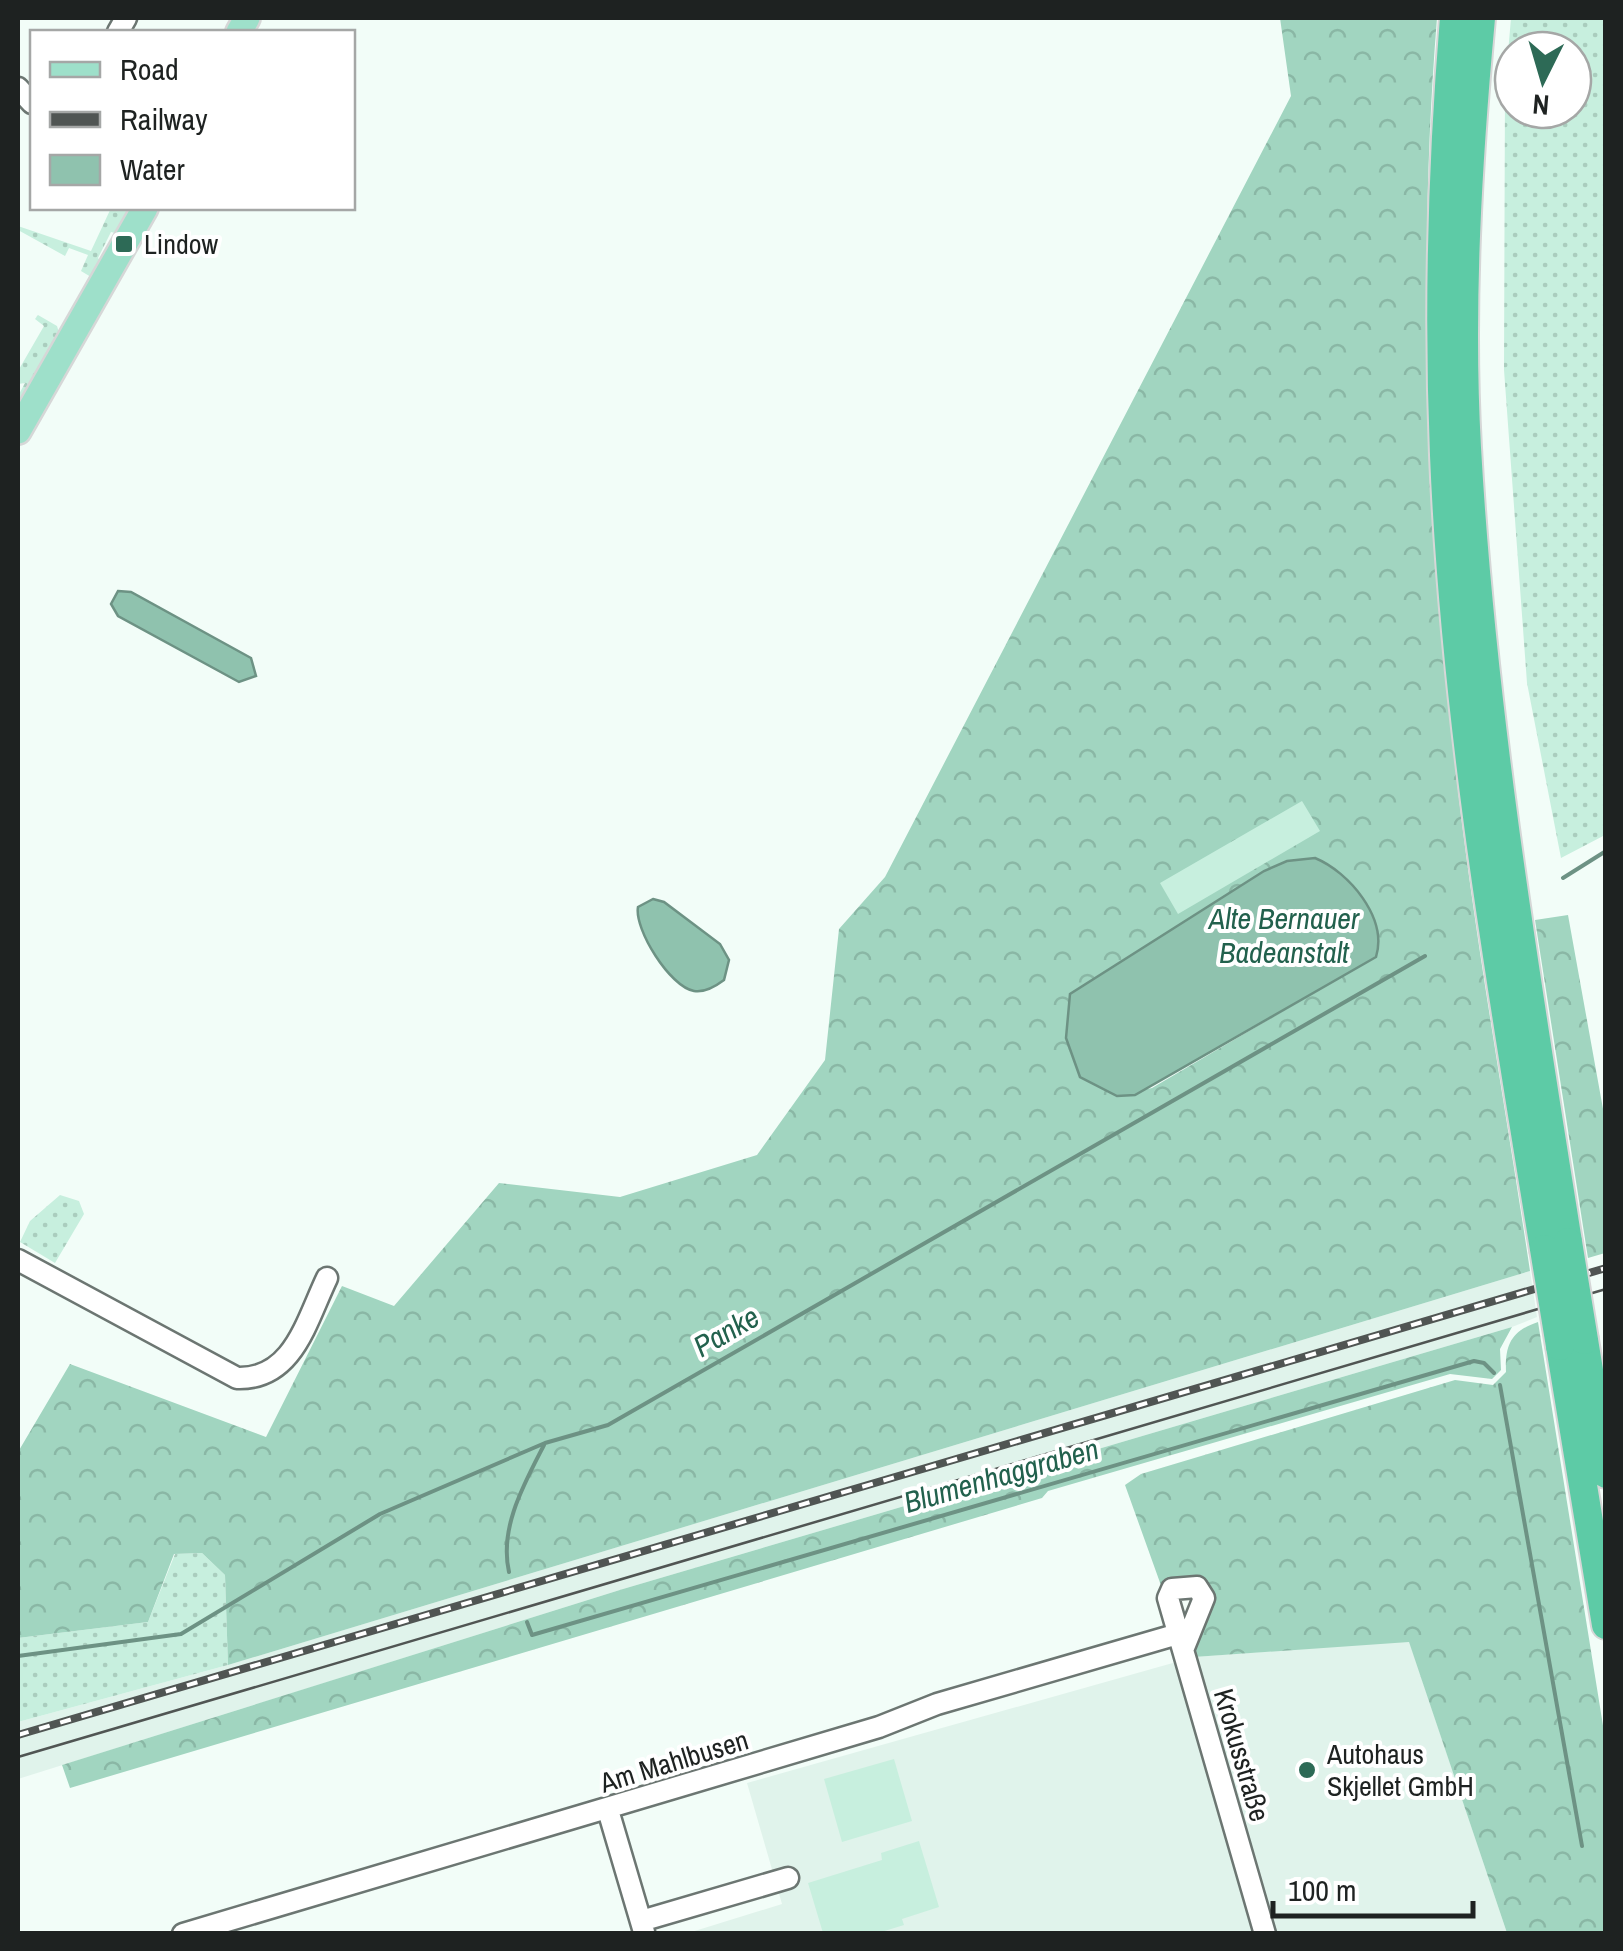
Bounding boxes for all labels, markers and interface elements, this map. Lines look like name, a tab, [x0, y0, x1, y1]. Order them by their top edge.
legend	[30, 30, 355, 210]
north arrow	[1493, 30, 1593, 130]
text: Road	[120, 49, 179, 89]
text: N	[1531, 85, 1551, 125]
text: Railway	[120, 99, 208, 139]
text: Water	[120, 149, 186, 189]
place label: Lindow	[144, 225, 218, 263]
marker: Lindow	[113, 233, 135, 255]
water label: Alte Bernauer Badeanstalt	[1207, 898, 1360, 972]
water label: Panke	[686, 1296, 766, 1366]
water label: Blumenhaggraben	[899, 1428, 1103, 1522]
street label: Krokusstraße	[1205, 1684, 1279, 1826]
street label: Am Mahlbusen	[594, 1720, 753, 1802]
place label: Autohaus Skjellet GmbH	[1326, 1735, 1474, 1805]
marker: Autohaus Skjellet GmbH	[1296, 1759, 1318, 1781]
scale bar	[1273, 1856, 1473, 1918]
text: 100 m	[1288, 1870, 1356, 1910]

